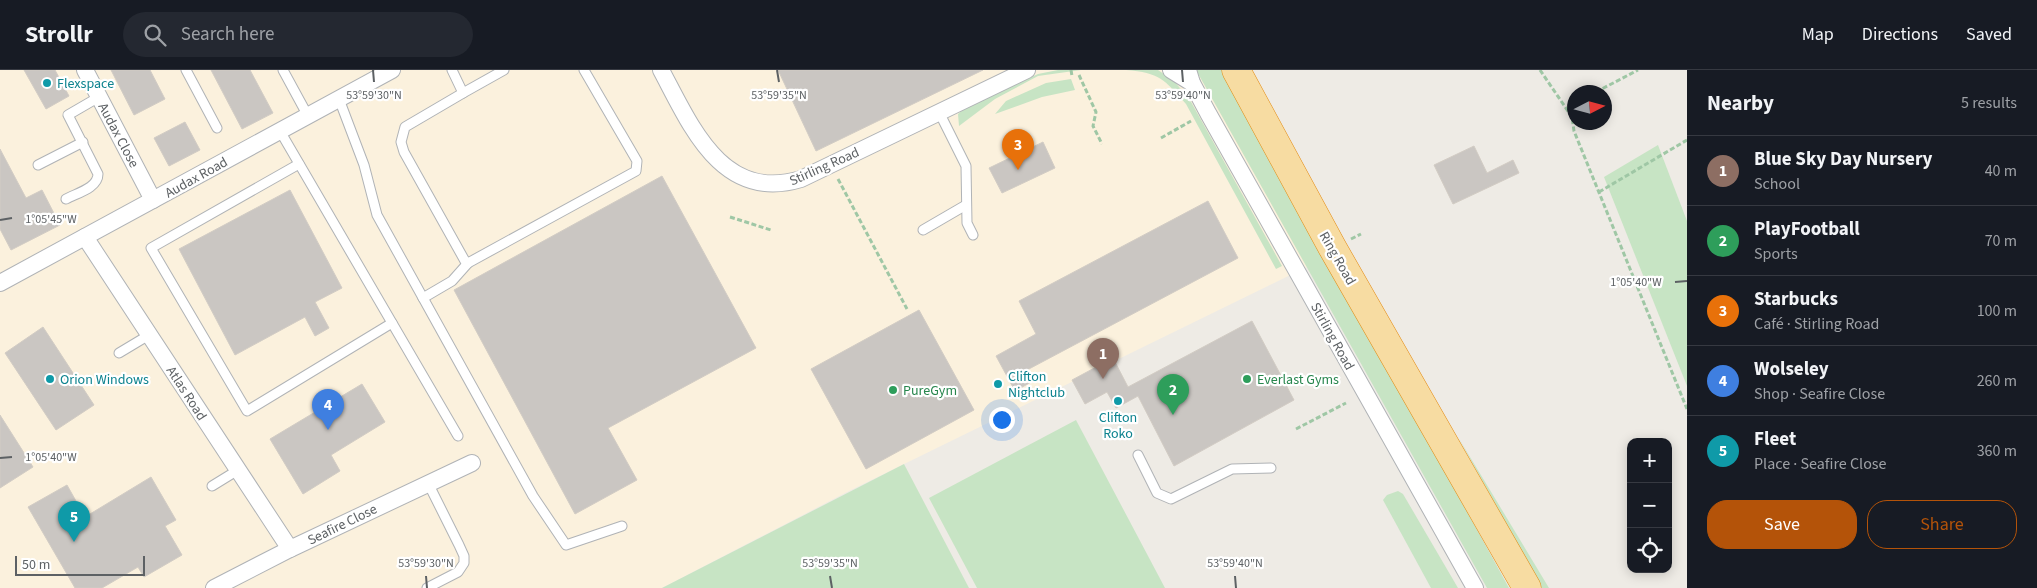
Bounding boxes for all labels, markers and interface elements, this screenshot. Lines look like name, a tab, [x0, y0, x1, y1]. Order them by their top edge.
search box	[123, 12, 473, 57]
text: Strollr	[25, 17, 93, 52]
icon: search	[141, 21, 169, 49]
text: Search here	[181, 21, 274, 48]
text: Map	[1802, 22, 1834, 47]
text: Directions	[1862, 22, 1938, 47]
text: Saved	[1966, 22, 2012, 47]
place label: Flexspace	[57, 74, 114, 94]
marker: Flexspace	[41, 77, 53, 89]
north arrow	[1567, 85, 1612, 130]
text: 53°59'30"N	[346, 87, 402, 104]
text: 53°59'35"N	[751, 87, 807, 104]
text: 53°59'40"N	[1155, 87, 1211, 104]
text: Nearby	[1707, 88, 1774, 118]
text: 5 results	[1961, 92, 2017, 114]
street label: Audax Close	[93, 99, 144, 172]
pin: 3	[1002, 129, 1034, 170]
street label: Stirling Road	[786, 143, 863, 191]
text: Blue Sky Day Nursery	[1754, 146, 1933, 173]
street label: Audax Road	[161, 152, 232, 203]
text: 1	[1719, 160, 1727, 182]
text: 40 m	[1985, 160, 2017, 182]
text: School	[1754, 173, 1800, 195]
text: 1°05'45"W	[25, 211, 77, 228]
text: PlayFootball	[1754, 216, 1860, 243]
street label: Ring Road	[1314, 228, 1361, 289]
text: 2	[1719, 230, 1727, 252]
text: 70 m	[1985, 230, 2017, 252]
text: Sports	[1754, 243, 1798, 265]
text: 1°05'40"W	[1610, 274, 1662, 291]
text: Starbucks	[1754, 286, 1838, 313]
street label: Stirling Road	[1305, 299, 1359, 374]
text: 3	[1719, 300, 1727, 322]
text: 100 m	[1977, 300, 2017, 322]
text: Café · Stirling Road	[1754, 313, 1879, 335]
pin: 1	[1087, 338, 1119, 379]
text: Wolseley	[1754, 356, 1829, 383]
street label: Atlas Road	[161, 362, 211, 425]
place label: Clifton Nightclub	[1008, 367, 1065, 403]
place label: Orion Windows	[60, 370, 149, 390]
place label: Everlast Gyms	[1257, 370, 1339, 390]
text: 4	[1719, 370, 1727, 392]
text: 260 m	[1977, 370, 2017, 392]
marker: Orion Windows	[44, 373, 56, 385]
marker: Everlast Gyms	[1241, 373, 1253, 385]
pin: 2	[1157, 374, 1189, 415]
marker: Clifton Nightclub	[992, 378, 1004, 390]
place label: PureGym	[903, 381, 957, 401]
text: Shop · Seafire Close	[1754, 383, 1885, 405]
marker: PureGym	[887, 384, 899, 396]
pin: 4	[312, 389, 344, 430]
marker: Clifton Roko	[1112, 395, 1124, 407]
your location	[989, 407, 1015, 433]
place label: Clifton Roko	[1099, 408, 1137, 444]
text: Fleet	[1754, 426, 1796, 453]
map controls	[1627, 438, 1672, 573]
button: +	[1627, 438, 1672, 483]
text: 5	[1719, 440, 1727, 462]
text: 360 m	[1977, 440, 2017, 462]
text: 1°05'40"W	[25, 449, 77, 466]
text: Place · Seafire Close	[1754, 453, 1886, 475]
button: −	[1627, 483, 1672, 528]
street label: Seafire Close	[304, 499, 381, 550]
button: Save	[1707, 500, 1857, 549]
button: Share	[1867, 500, 2017, 549]
pin: 5	[58, 501, 90, 542]
button: locate	[1627, 528, 1672, 573]
scale bar	[15, 553, 145, 576]
text: 50 m	[22, 555, 50, 575]
text: 53°59'30"N	[398, 555, 454, 572]
text: 53°59'35"N	[802, 555, 858, 572]
text: 53°59'40"N	[1207, 555, 1263, 572]

